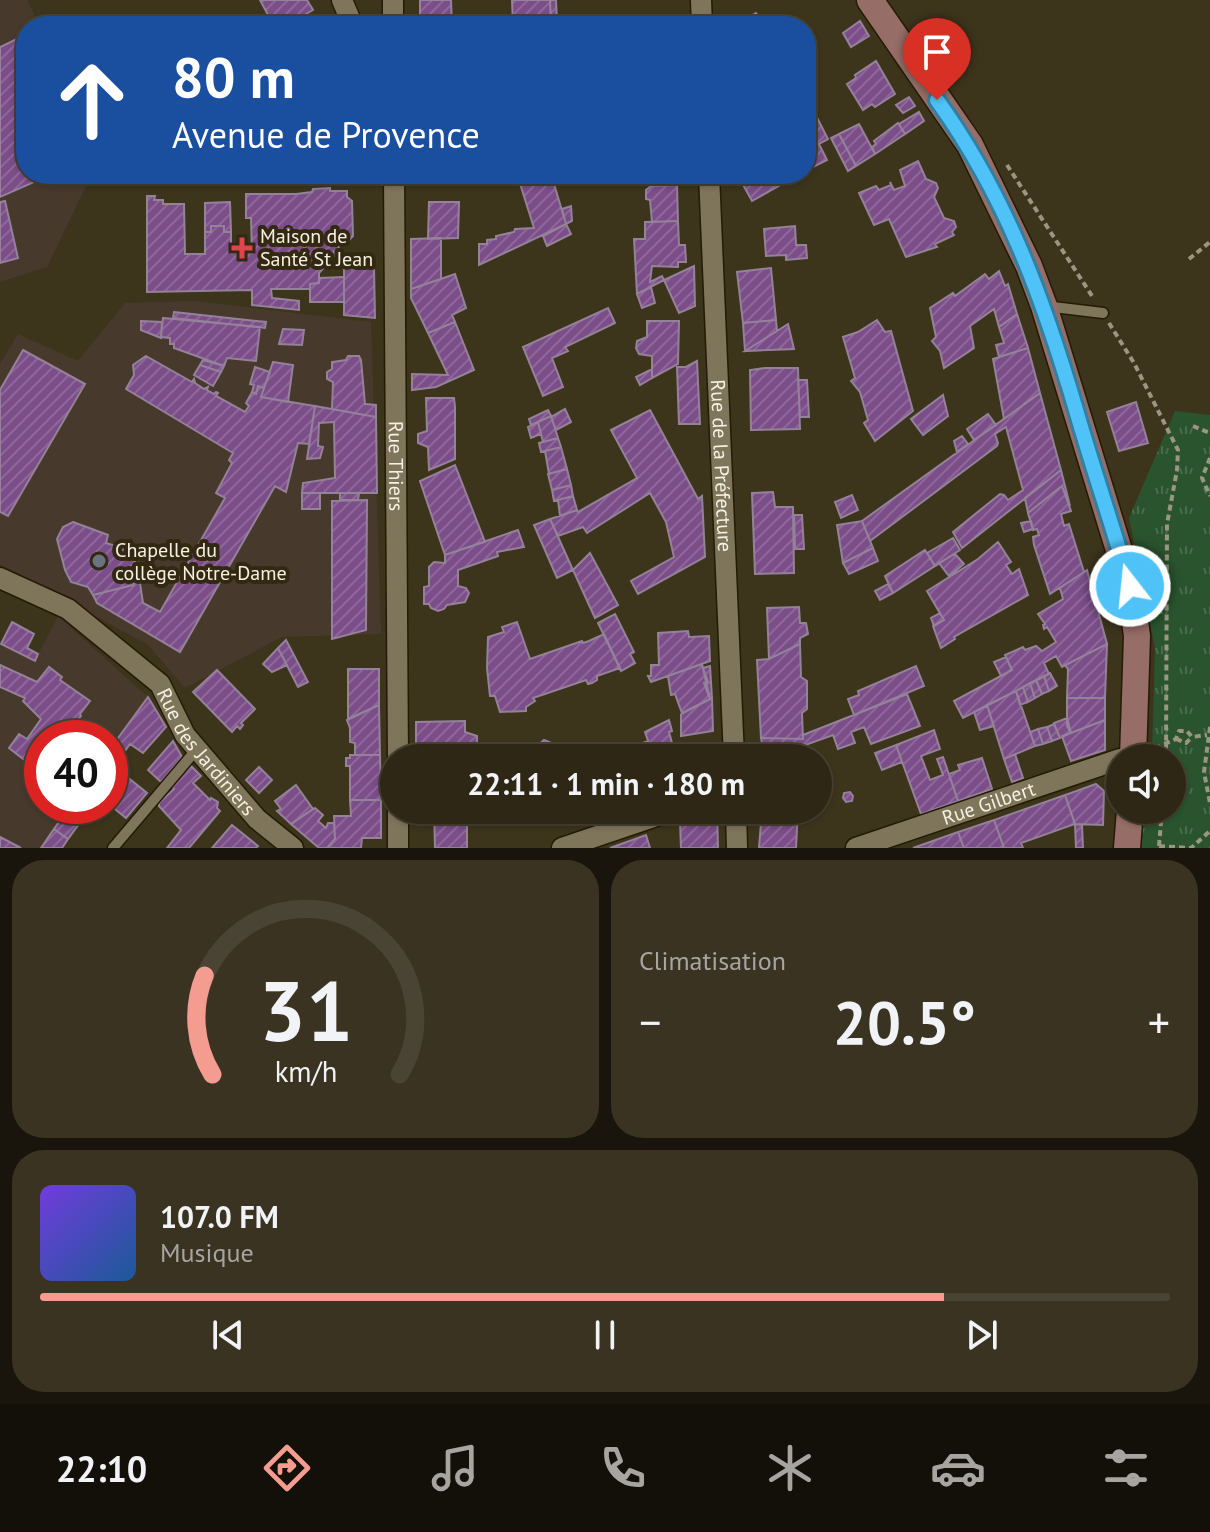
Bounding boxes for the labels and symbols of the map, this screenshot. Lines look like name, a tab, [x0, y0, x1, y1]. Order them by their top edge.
pin	[903, 18, 971, 100]
place label: Maison de Santé St Jean	[260, 223, 373, 272]
marker: Maison de Santé St Jean	[231, 237, 253, 259]
street label: Rue de la Préfecture	[705, 379, 738, 552]
street label: Rue Thiers	[383, 421, 409, 511]
place label: Chapelle du collège Notre-Dame	[115, 537, 287, 586]
position arrow	[1088, 544, 1172, 628]
marker: Chapelle du collège Notre-Dame	[90, 552, 108, 570]
street label: Rue des Jardiniers	[151, 684, 261, 821]
speed limit sign: 40	[24, 720, 128, 824]
street label: Rue Gilbert	[939, 775, 1039, 831]

